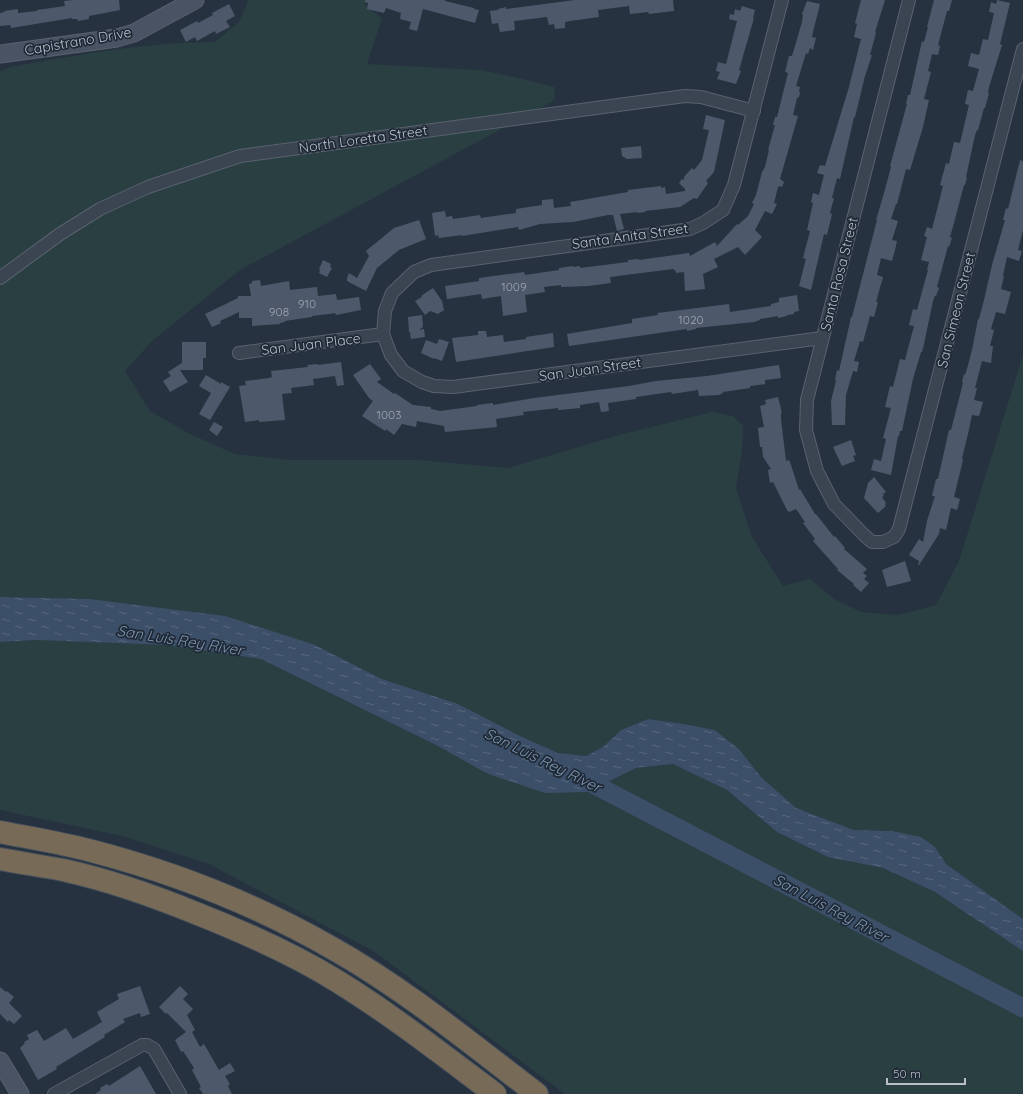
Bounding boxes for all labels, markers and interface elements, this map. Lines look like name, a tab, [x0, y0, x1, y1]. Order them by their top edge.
street label: Capistrano Drive	[23, 23, 133, 59]
street label: North Loretta Street	[298, 121, 429, 157]
street label: Santa Rosa Street	[816, 215, 862, 333]
street label: Santa Anita Street	[571, 219, 689, 253]
street label: San Simeon Street	[933, 250, 979, 370]
house number: 1009	[501, 279, 527, 294]
house number: 910	[298, 296, 316, 311]
house number: 908	[269, 304, 289, 319]
house number: 1020	[678, 312, 704, 327]
street label: San Juan Place	[260, 329, 362, 359]
street label: San Juan Street	[538, 353, 642, 385]
house number: 1003	[376, 407, 402, 422]
water label: San Luis Rey River	[116, 621, 247, 660]
water label: San Luis Rey River	[482, 724, 606, 797]
water label: San Luis Rey River	[770, 870, 894, 947]
scale bar	[887, 1060, 965, 1086]
text: 50 m	[893, 1066, 921, 1081]

